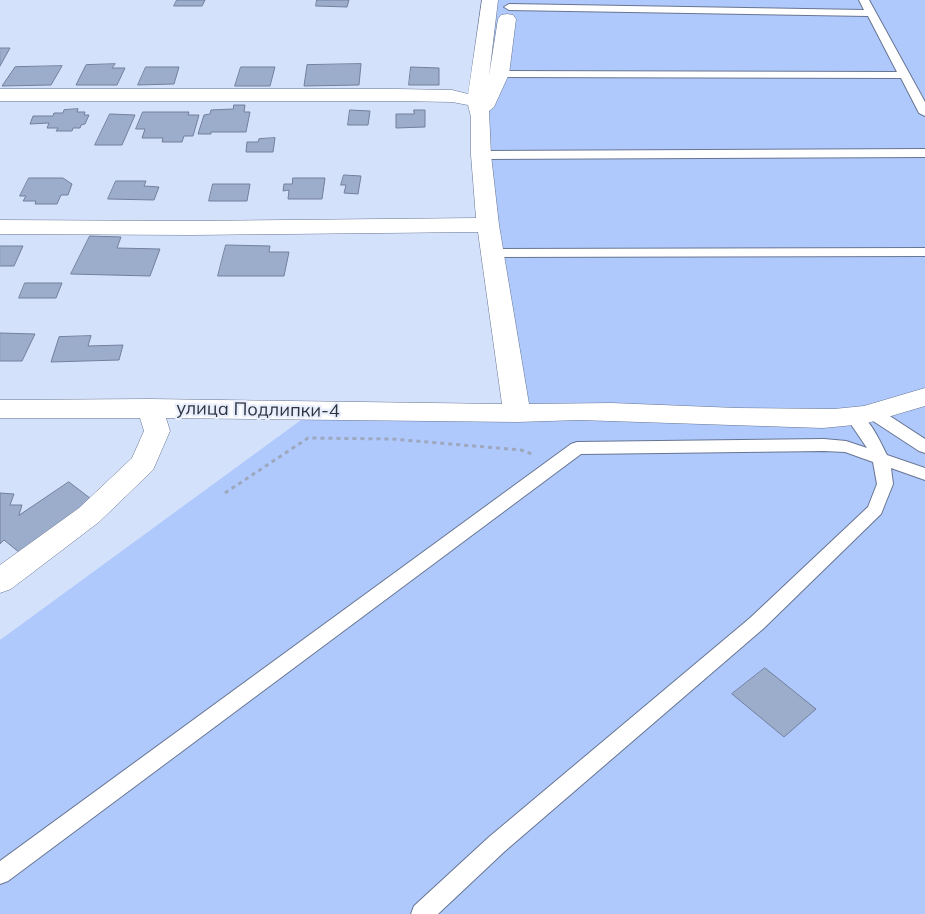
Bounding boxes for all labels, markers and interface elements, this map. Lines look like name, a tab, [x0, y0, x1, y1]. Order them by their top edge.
street label: улица Подлипки-4	[176, 398, 340, 422]

